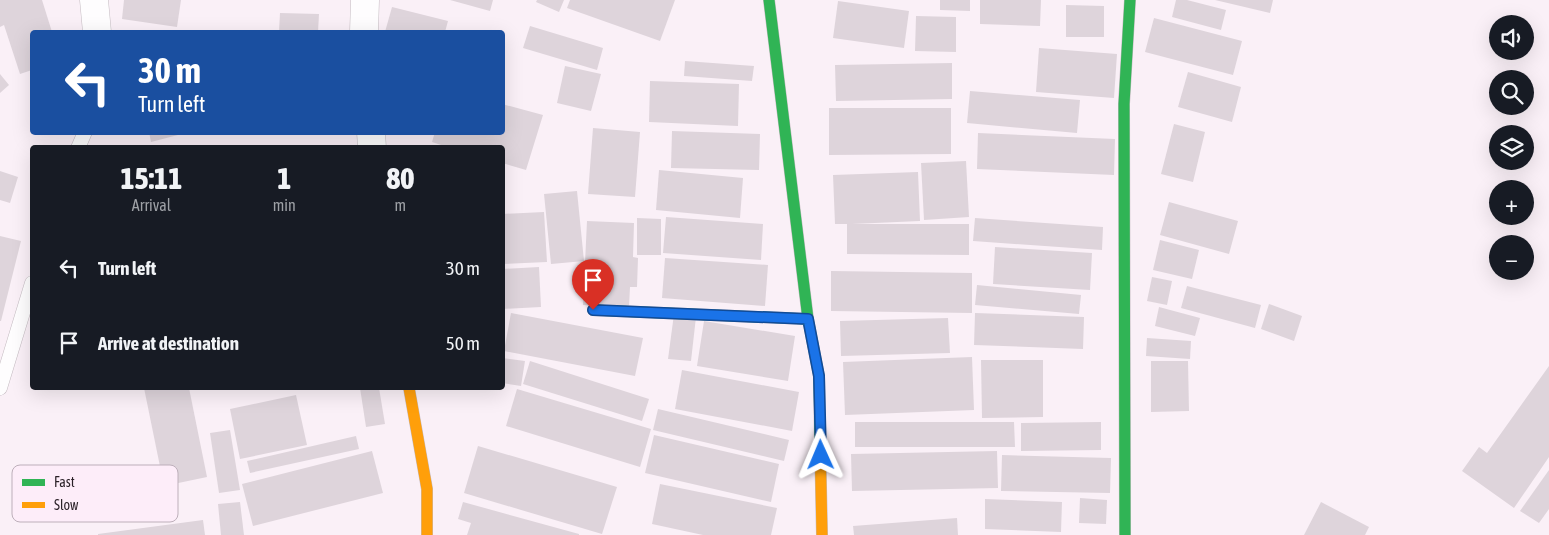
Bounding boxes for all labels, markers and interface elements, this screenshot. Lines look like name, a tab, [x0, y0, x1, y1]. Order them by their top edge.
map controls	[1489, 15, 1534, 280]
button: sound	[1489, 15, 1534, 60]
icon: left	[55, 50, 120, 115]
text: 30 m	[138, 50, 201, 90]
button: search	[1489, 70, 1534, 115]
text: Turn left	[138, 91, 205, 117]
button: layers	[1489, 125, 1534, 170]
text: 15:11	[121, 161, 182, 195]
text: 1	[277, 161, 291, 195]
text: 80	[386, 161, 414, 195]
button: +	[1489, 180, 1534, 225]
text: Arrival	[132, 196, 171, 214]
text: min	[273, 196, 296, 214]
text: m	[395, 196, 406, 214]
button: −	[1489, 235, 1534, 280]
icon: left	[55, 254, 83, 282]
text: Turn left	[98, 257, 156, 279]
text: 30 m	[446, 257, 480, 279]
pin	[572, 259, 614, 310]
icon: arrive	[579, 266, 607, 294]
icon: arrive	[55, 329, 83, 357]
text: Arrive at destination	[98, 332, 239, 354]
text: 50 m	[446, 332, 480, 354]
position arrow	[794, 428, 846, 480]
legend	[12, 465, 178, 522]
text: Fast	[54, 474, 75, 490]
text: Slow	[54, 497, 79, 513]

